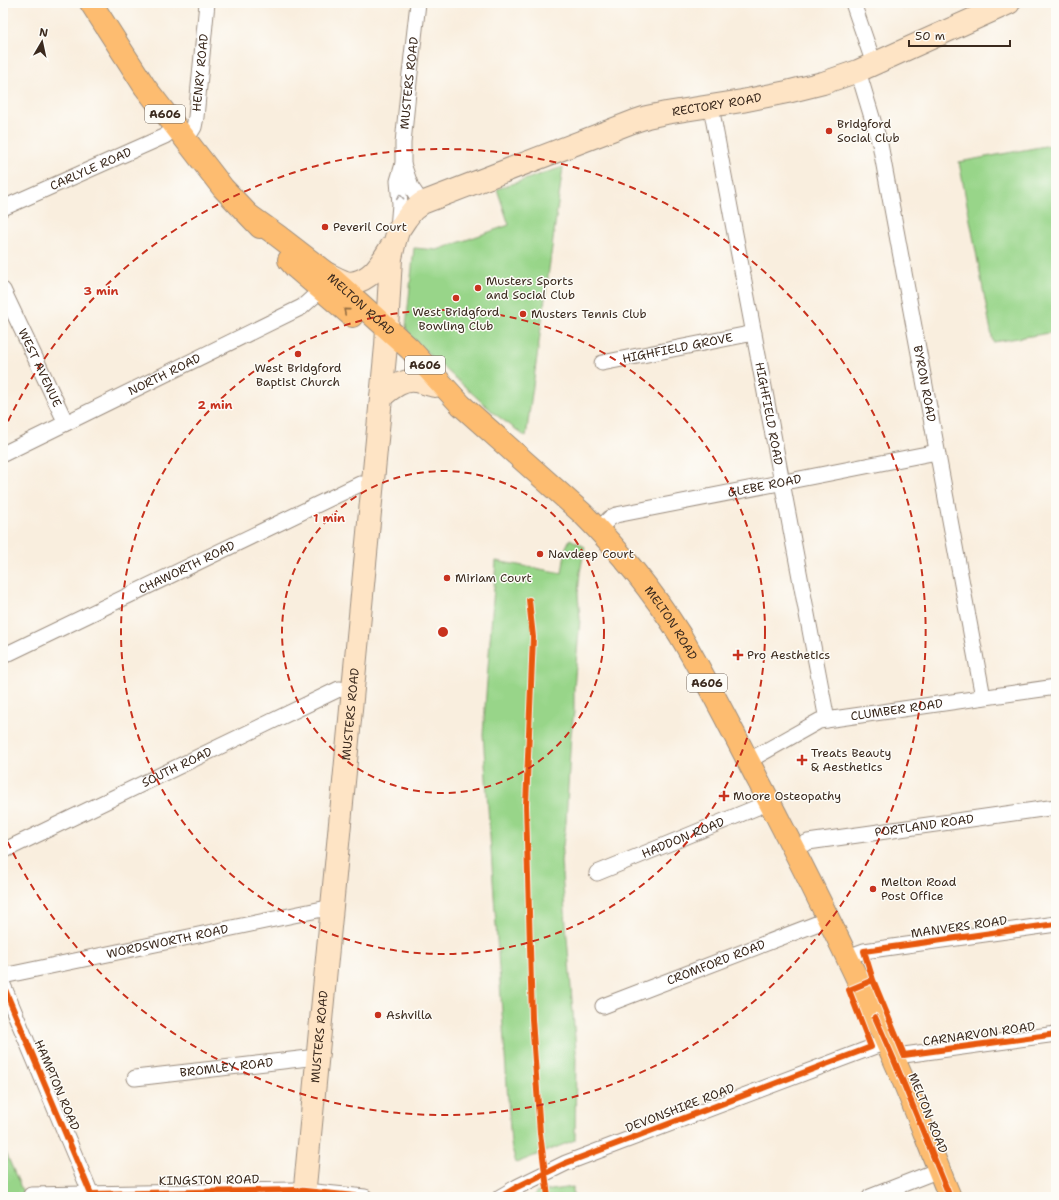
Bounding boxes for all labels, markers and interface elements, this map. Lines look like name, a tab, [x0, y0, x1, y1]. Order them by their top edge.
north arrow	[22, 22, 62, 62]
scale bar	[909, 22, 1010, 48]
text: N	[38, 25, 49, 41]
text: 50 m	[915, 28, 945, 44]
street label: HENRY ROAD	[189, 33, 212, 112]
street label: MUSTERS ROAD	[396, 36, 422, 130]
street label: RECTORY ROAD	[671, 89, 763, 120]
road number: A606	[145, 105, 185, 123]
place label: Bridgford Social Club	[837, 116, 900, 146]
marker: Bridgford Social Club	[824, 126, 834, 136]
street label: CARLYLE ROAD	[47, 144, 134, 194]
one-way arrow	[395, 194, 404, 200]
place label: Peveril Court	[333, 219, 407, 235]
marker: Peveril Court	[320, 222, 330, 232]
street label: MELTON ROAD	[324, 270, 398, 339]
place label: Musters Sports and Social Club	[486, 273, 575, 303]
text: 3 min	[84, 283, 119, 299]
marker: Musters Sports and Social Club	[473, 283, 483, 293]
marker: West Bridgford Bowling Club	[451, 293, 461, 303]
place label: West Bridgford Bowling Club	[413, 304, 500, 334]
place label: Musters Tennis Club	[531, 306, 647, 322]
one-way arrow	[343, 308, 351, 316]
marker: Musters Tennis Club	[518, 309, 528, 319]
street label: WEST AVENUE	[14, 326, 65, 410]
street label: HIGHFIELD GROVE	[621, 329, 734, 367]
street label: BYRON ROAD	[910, 344, 940, 423]
marker: West Bridgford Baptist Church	[293, 349, 303, 359]
street label: NORTH ROAD	[126, 350, 204, 399]
road number: A606	[405, 356, 445, 374]
place label: West Bridgford Baptist Church	[255, 360, 342, 390]
street label: HIGHFIELD ROAD	[751, 361, 787, 467]
text: 2 min	[198, 397, 233, 413]
street label: GLEBE ROAD	[726, 471, 803, 501]
text: 1 min	[313, 510, 345, 526]
street label: CHAWORTH ROAD	[136, 537, 238, 598]
place label: Navdeep Court	[548, 546, 634, 562]
marker: Navdeep Court	[535, 549, 545, 559]
place label: Miriam Court	[455, 570, 532, 586]
marker: Miriam Court	[442, 573, 452, 583]
street label: MELTON ROAD	[641, 583, 701, 663]
centre of rings	[436, 625, 450, 639]
place label: Pro Aesthetics	[747, 647, 830, 663]
marker: Pro Aesthetics	[732, 649, 744, 661]
street label: MUSTERS ROAD	[338, 667, 363, 761]
road number: A606	[687, 674, 727, 692]
street label: CLUMBER ROAD	[850, 695, 944, 724]
street label: SOUTH ROAD	[139, 743, 215, 791]
place label: Treats Beauty & Aesthetics	[811, 745, 891, 775]
marker: Treats Beauty & Aesthetics	[796, 754, 808, 766]
place label: Moore Osteopathy	[733, 788, 841, 804]
marker: Moore Osteopathy	[718, 790, 730, 802]
street label: PORTLAND ROAD	[873, 811, 975, 841]
street label: HADDON ROAD	[639, 813, 727, 862]
place label: Melton Road Post Office	[881, 874, 957, 904]
marker: Melton Road Post Office	[868, 884, 878, 894]
street label: MANVERS ROAD	[910, 912, 1008, 942]
street label: WORDSWORTH ROAD	[105, 921, 230, 962]
street label: CROMFORD ROAD	[664, 936, 768, 989]
street label: MUSTERS ROAD	[307, 990, 332, 1084]
place label: Ashvilla	[386, 1007, 432, 1023]
marker: Ashvilla	[373, 1010, 383, 1020]
street label: CARNARVON ROAD	[922, 1018, 1036, 1050]
street label: HAMPTON ROAD	[31, 1037, 83, 1133]
street label: BROMLEY ROAD	[179, 1054, 274, 1081]
street label: MELTON ROAD	[905, 1070, 951, 1156]
street label: DEVONSHIRE ROAD	[623, 1080, 737, 1136]
street label: KINGSTON ROAD	[158, 1171, 260, 1189]

